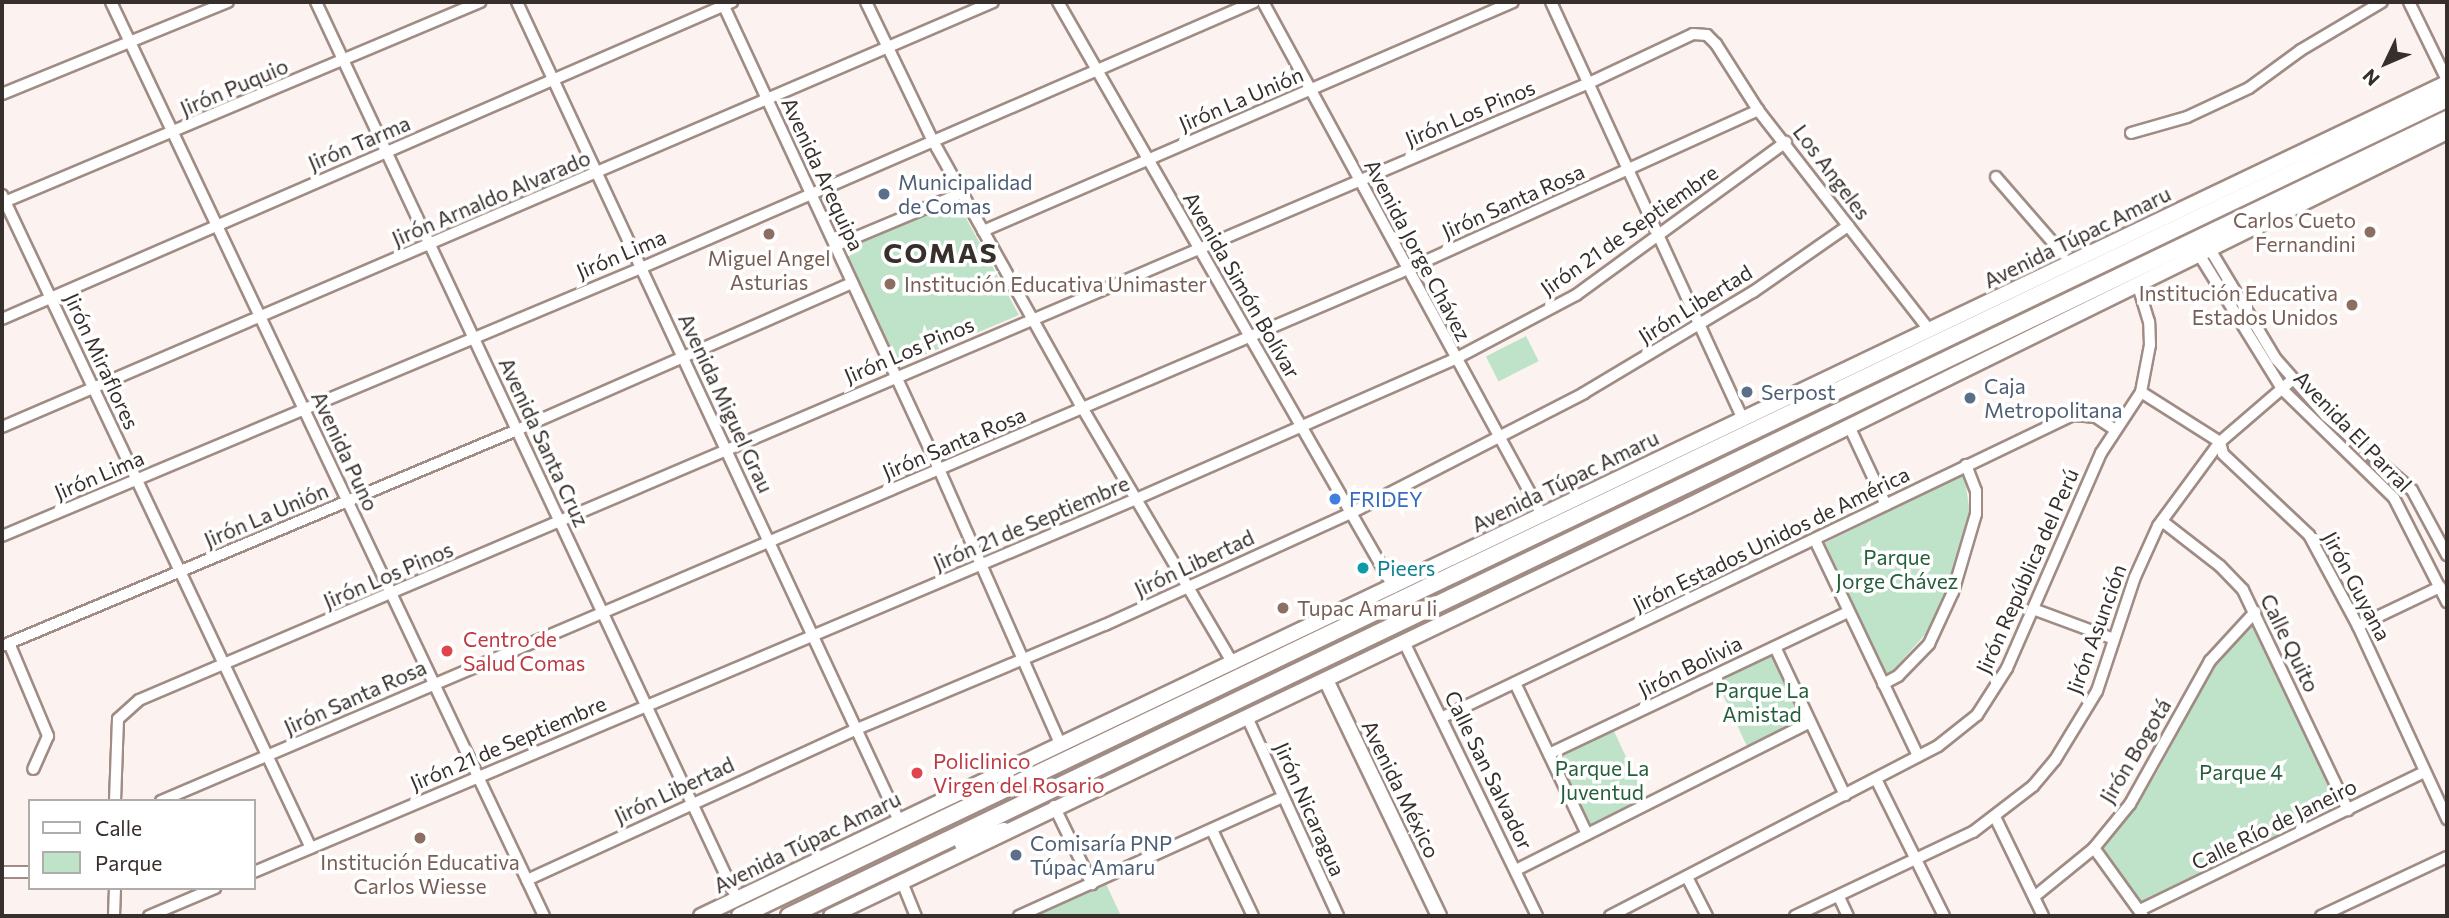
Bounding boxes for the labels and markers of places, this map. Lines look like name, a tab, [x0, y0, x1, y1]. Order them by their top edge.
place label: Municipalidad de Comas	[898, 169, 1032, 219]
marker: Municipalidad de Comas	[876, 186, 892, 202]
place label: Carlos Cueto Fernandini	[2233, 207, 2356, 257]
marker: Carlos Cueto Fernandini	[2362, 224, 2378, 240]
marker: Miguel Angel Asturias	[761, 226, 777, 242]
place label: Miguel Angel Asturias	[707, 245, 831, 295]
place label: Institución Educativa Unimaster	[904, 271, 1207, 297]
marker: Institución Educativa Unimaster	[882, 276, 898, 292]
place label: Institución Educativa Estados Unidos	[2139, 280, 2338, 330]
marker: Institución Educativa Estados Unidos	[2344, 297, 2360, 313]
place label: Caja Metropolitana	[1984, 373, 2122, 423]
place label: Serpost	[1761, 379, 1836, 405]
marker: Serpost	[1739, 384, 1755, 400]
marker: Caja Metropolitana	[1962, 390, 1978, 406]
place label: FRIDEY	[1349, 486, 1423, 512]
marker: FRIDEY	[1327, 491, 1343, 507]
place label: Pieers	[1377, 555, 1435, 581]
marker: Pieers	[1355, 560, 1371, 576]
place label: Tupac Amaru Ii	[1297, 595, 1437, 621]
marker: Tupac Amaru Ii	[1275, 600, 1291, 616]
place label: Centro de Salud Comas	[463, 626, 585, 676]
marker: Centro de Salud Comas	[437, 641, 457, 661]
place label: Policlinico Virgen del Rosario	[933, 748, 1105, 798]
marker: Policlinico Virgen del Rosario	[907, 763, 927, 783]
marker: Institución Educativa Carlos Wiesse	[412, 830, 428, 846]
place label: Comisaría PNP Túpac Amaru	[1030, 830, 1172, 880]
marker: Comisaría PNP Túpac Amaru	[1008, 847, 1024, 863]
place label: Institución Educativa Carlos Wiesse	[320, 849, 520, 899]

